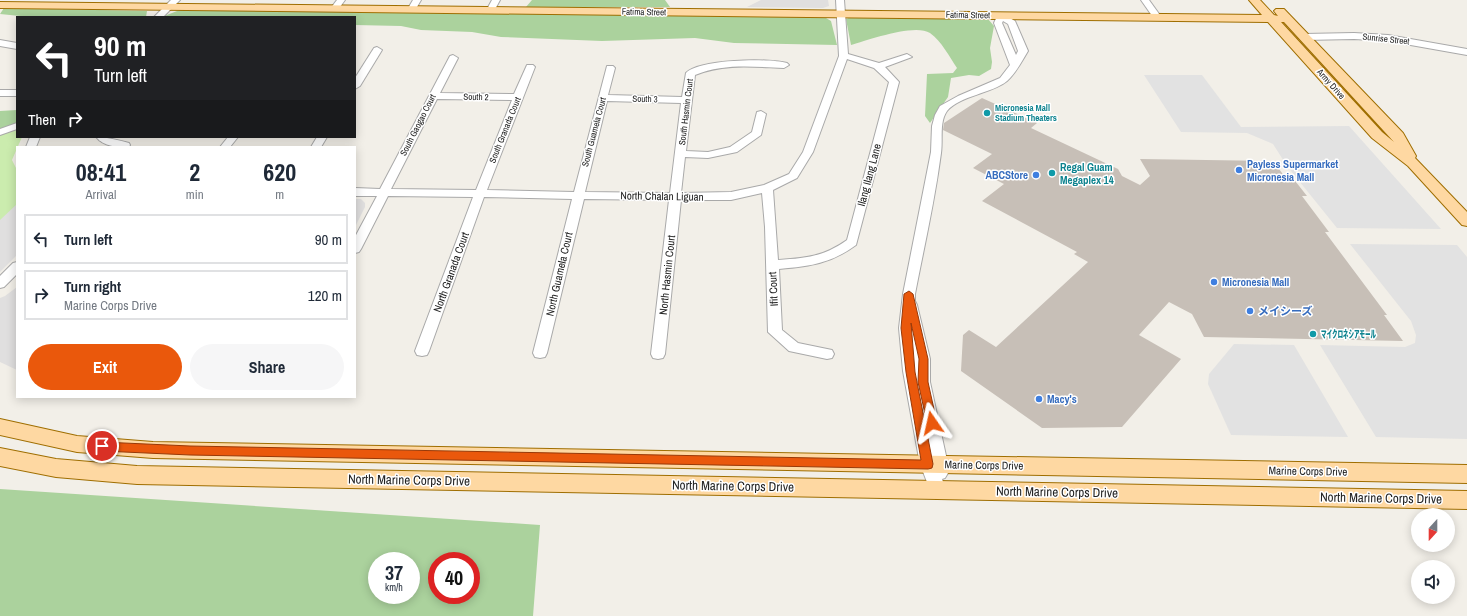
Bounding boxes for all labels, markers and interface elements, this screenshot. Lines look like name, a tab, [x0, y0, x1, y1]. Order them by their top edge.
street label: Fatima Street	[622, 6, 666, 18]
street label: Fatima Street	[946, 9, 990, 21]
text: 90 m	[94, 27, 146, 65]
street label: Sunrise Street	[1362, 31, 1410, 47]
icon: left	[28, 32, 80, 84]
text: Turn left	[94, 63, 147, 88]
street label: Army Drive	[1314, 66, 1348, 102]
street label: South Hasmin Court	[676, 78, 696, 146]
street label: South 2	[463, 91, 489, 103]
street label: South Gaogao Court	[397, 92, 439, 158]
street label: South 3	[632, 93, 658, 105]
street label: South Granada Court	[486, 95, 524, 165]
street label: South Guamela Court	[579, 96, 609, 168]
place label: Micronesia Mall Stadium Theaters	[995, 102, 1057, 124]
icon: right	[64, 108, 86, 130]
marker: Micronesia Mall Stadium Theaters	[982, 108, 992, 118]
text: Then	[28, 109, 56, 130]
street label: Ilang Ilang Lane	[854, 142, 884, 208]
text: 08:41	[76, 156, 126, 188]
text: 2	[189, 156, 200, 188]
text: 620	[263, 156, 296, 188]
place label: Payless Supermarket Micronesia Mall	[1247, 157, 1338, 184]
place label: Regal Guam Megaplex 14	[1060, 160, 1114, 187]
marker: Payless Supermarket Micronesia Mall	[1234, 165, 1244, 175]
place label: ABCStore	[985, 168, 1028, 182]
marker: Regal Guam Megaplex 14	[1047, 168, 1057, 178]
marker: ABCStore	[1031, 170, 1041, 180]
text: Arrival	[86, 186, 116, 203]
text: min	[186, 186, 204, 203]
text: m	[275, 186, 284, 203]
street label: North Chalan Liguan	[620, 188, 704, 204]
icon: left	[30, 228, 52, 250]
text: Turn left	[64, 229, 112, 250]
text: 90 m	[315, 229, 342, 250]
street label: North Granada Court	[430, 230, 472, 314]
street label: North Guamela Court	[543, 230, 576, 317]
street label: North Hasmin Court	[656, 234, 678, 316]
street label: Ifit Court	[765, 271, 781, 307]
place label: Micronesia Mall	[1222, 275, 1289, 289]
text: Turn right	[64, 276, 121, 297]
marker: Micronesia Mall	[1209, 277, 1219, 287]
icon: right	[30, 284, 52, 306]
text: 120 m	[308, 285, 342, 306]
text: Marine Corps Drive	[64, 297, 157, 314]
place label: メイシーズ	[1258, 304, 1312, 318]
marker: メイシーズ	[1245, 306, 1255, 316]
place label: ﾏｲｸﾛﾈｼｱﾓｰﾙ	[1321, 327, 1376, 341]
marker: ﾏｲｸﾛﾈｼｱﾓｰﾙ	[1308, 329, 1318, 339]
button: Exit	[28, 344, 182, 390]
button: Share	[190, 344, 344, 390]
place label: Macy's	[1047, 392, 1077, 406]
marker: Macy's	[1034, 394, 1044, 404]
position arrow	[911, 402, 953, 444]
pin	[85, 429, 119, 463]
icon: arrive	[91, 435, 113, 457]
street label: Marine Corps Drive	[945, 457, 1023, 473]
street label: Marine Corps Drive	[1269, 463, 1347, 479]
street label: North Marine Corps Drive	[348, 470, 470, 490]
street label: North Marine Corps Drive	[672, 476, 794, 496]
street label: North Marine Corps Drive	[996, 482, 1118, 502]
street label: North Marine Corps Drive	[1320, 488, 1442, 508]
north arrow	[1411, 508, 1455, 552]
map controls	[1411, 508, 1455, 604]
speed limit sign: 40	[428, 552, 480, 604]
text: 37	[385, 559, 403, 586]
button: sound	[1411, 560, 1455, 604]
text: km/h	[385, 581, 403, 594]

